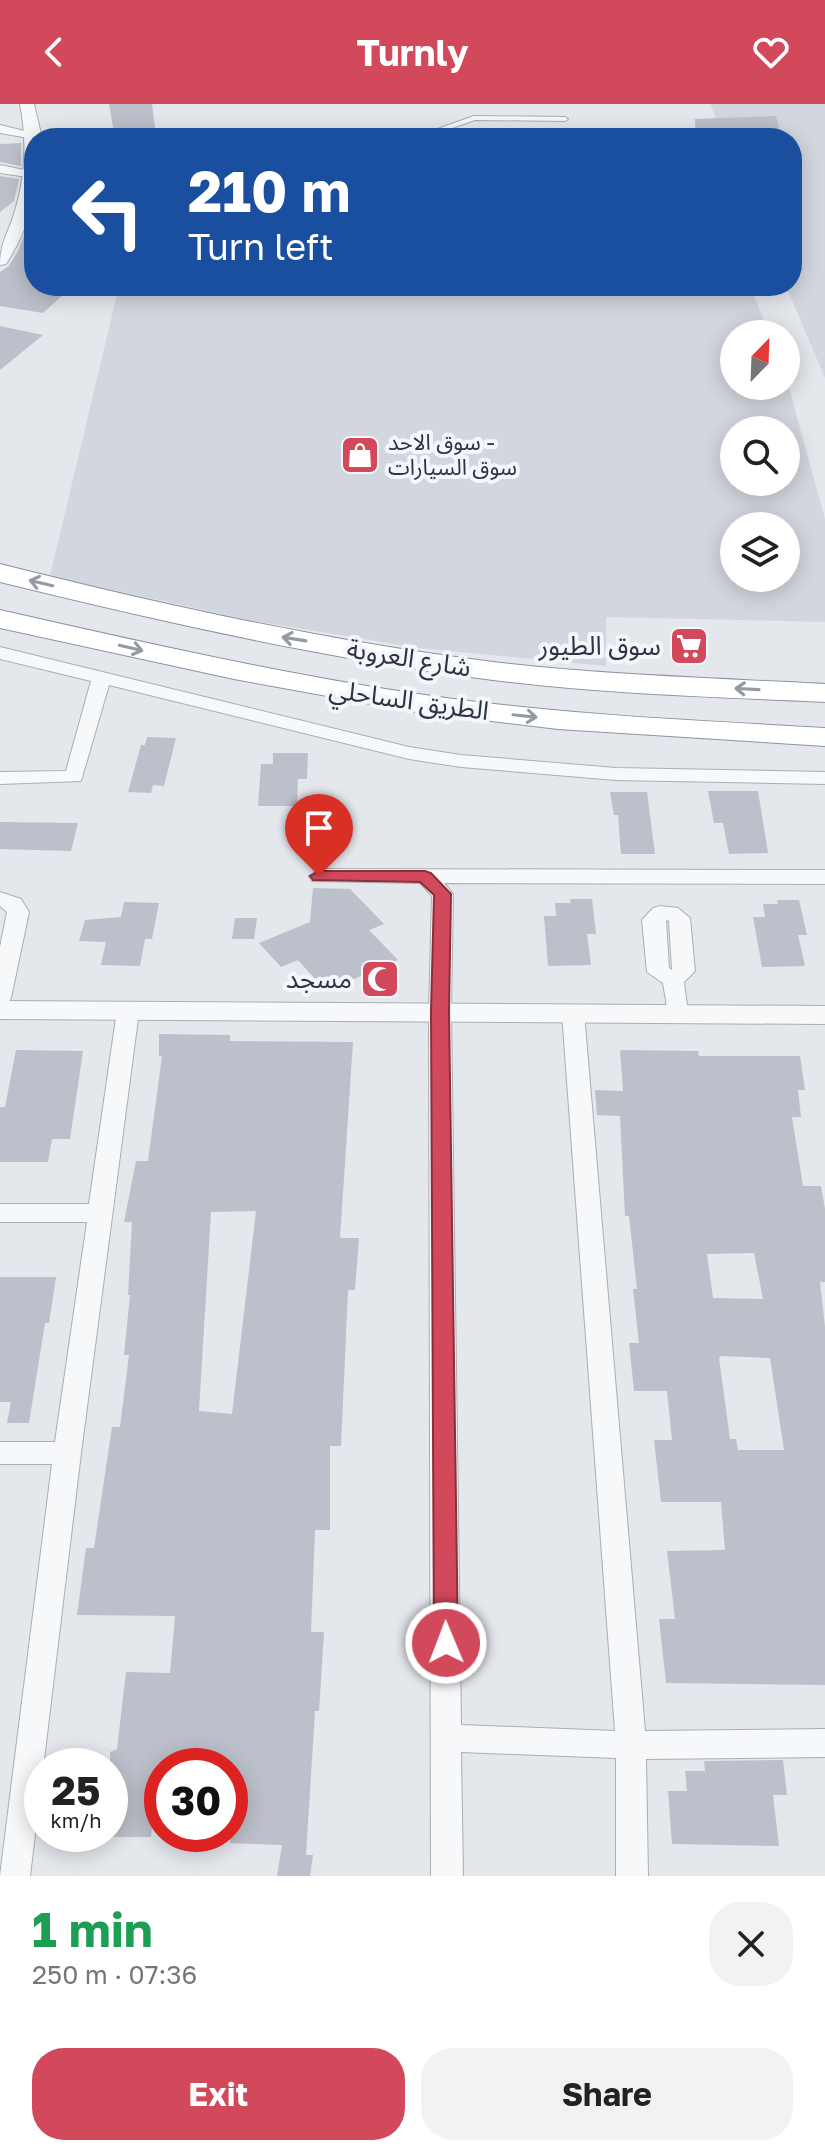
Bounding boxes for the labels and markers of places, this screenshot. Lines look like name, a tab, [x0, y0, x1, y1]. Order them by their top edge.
place label: سوق الاحد - سوق السيارات	[388, 428, 517, 481]
shop icon: سوق الاحد - سوق السيارات	[339, 434, 381, 476]
supermarket icon: سوق الطيور	[668, 625, 710, 667]
place label: سوق الطيور	[538, 630, 661, 661]
pin	[285, 794, 353, 876]
mosque icon: مسجد	[359, 958, 401, 1000]
place label: مسجد	[286, 963, 352, 994]

